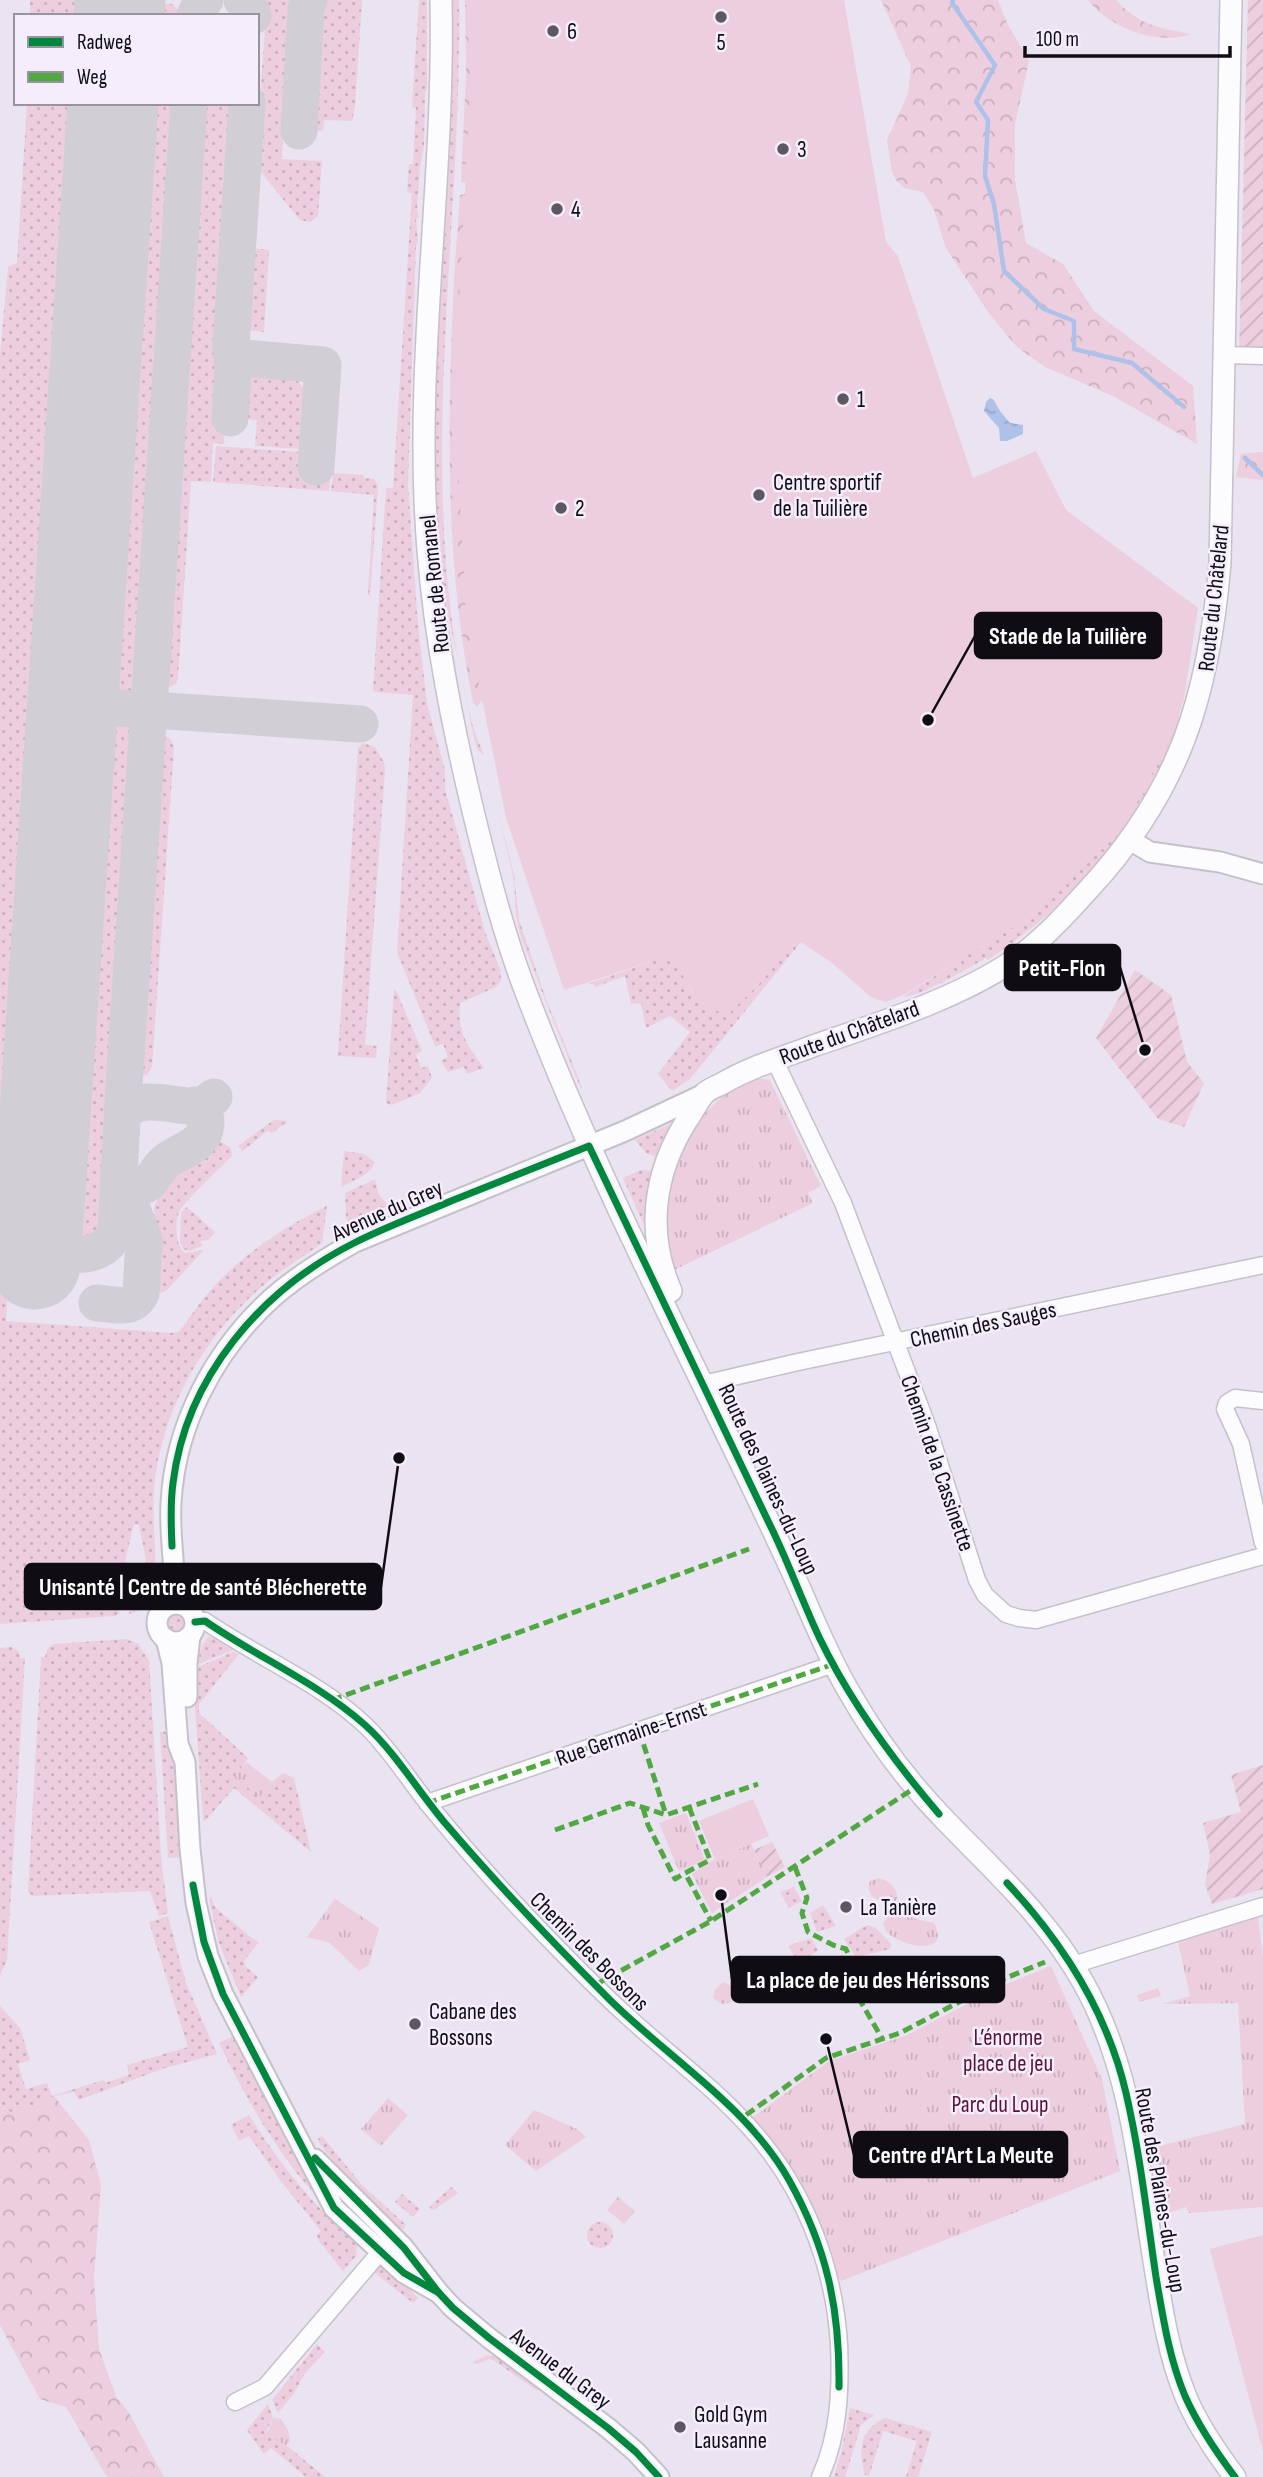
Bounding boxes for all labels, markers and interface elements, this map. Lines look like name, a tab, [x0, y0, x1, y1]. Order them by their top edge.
marker: 5	[713, 9, 729, 25]
legend	[14, 14, 259, 105]
scale bar	[1025, 14, 1230, 58]
place label: 6	[567, 18, 577, 46]
marker: 6	[545, 23, 561, 39]
text: 100 m	[1036, 27, 1079, 52]
place label: 5	[716, 29, 726, 57]
text: Radweg	[77, 30, 132, 55]
text: Weg	[77, 65, 107, 90]
place label: 3	[797, 136, 807, 164]
marker: 3	[775, 141, 791, 157]
place label: 4	[571, 196, 581, 224]
marker: 4	[549, 201, 565, 217]
place label: 1	[857, 386, 865, 414]
marker: 1	[835, 391, 851, 407]
place label: Centre sportif de la Tuilière	[773, 469, 882, 523]
marker: Centre sportif de la Tuilière	[751, 487, 767, 503]
place label: 2	[575, 495, 584, 523]
marker: 2	[553, 500, 569, 516]
street label: Route de Romanel	[414, 513, 456, 654]
street label: Route du Châtelard	[1192, 524, 1236, 673]
callout: Stade de la Tuilière	[975, 613, 1161, 658]
text: Stade de la Tuilière	[989, 622, 1147, 651]
callout: Petit-Flon	[1005, 945, 1120, 990]
text: Petit-Flon	[1019, 954, 1105, 983]
street label: Route du Châtelard	[775, 995, 923, 1071]
street label: Avenue du Grey	[327, 1174, 447, 1248]
street label: Chemin des Sauges	[908, 1296, 1059, 1354]
street label: Chemin de la Cassinette	[894, 1372, 980, 1555]
street label: Route des Plaines-du-Loup	[712, 1379, 825, 1579]
callout: Unisanté | Centre de santé Blécherette	[25, 1564, 381, 1609]
text: Unisanté | Centre de santé Blécherette	[39, 1573, 367, 1602]
street label: Rue Germaine-Ernst	[552, 1695, 710, 1773]
street label: Chemin des Bossons	[524, 1886, 655, 2017]
place label: La Tanière	[860, 1894, 937, 1922]
marker: La Tanière	[838, 1899, 854, 1915]
callout: La place de jeu des Hérissons	[732, 1957, 1004, 2002]
text: La place de jeu des Hérissons	[746, 1966, 990, 1995]
place label: Cabane des Bossons	[429, 1998, 517, 2052]
marker: Cabane des Bossons	[407, 2016, 423, 2032]
park label: L’énorme place de jeu	[963, 2024, 1053, 2078]
street label: Route des Plaines-du-Loup	[1128, 2086, 1192, 2295]
park label: Parc du Loup	[951, 2091, 1049, 2119]
callout: Centre d'Art La Meute	[854, 2132, 1067, 2177]
text: Centre d'Art La Meute	[868, 2141, 1054, 2170]
street label: Avenue du Grey	[504, 2321, 616, 2416]
place label: Gold Gym Lausanne	[694, 2401, 767, 2455]
marker: Gold Gym Lausanne	[672, 2419, 688, 2435]

